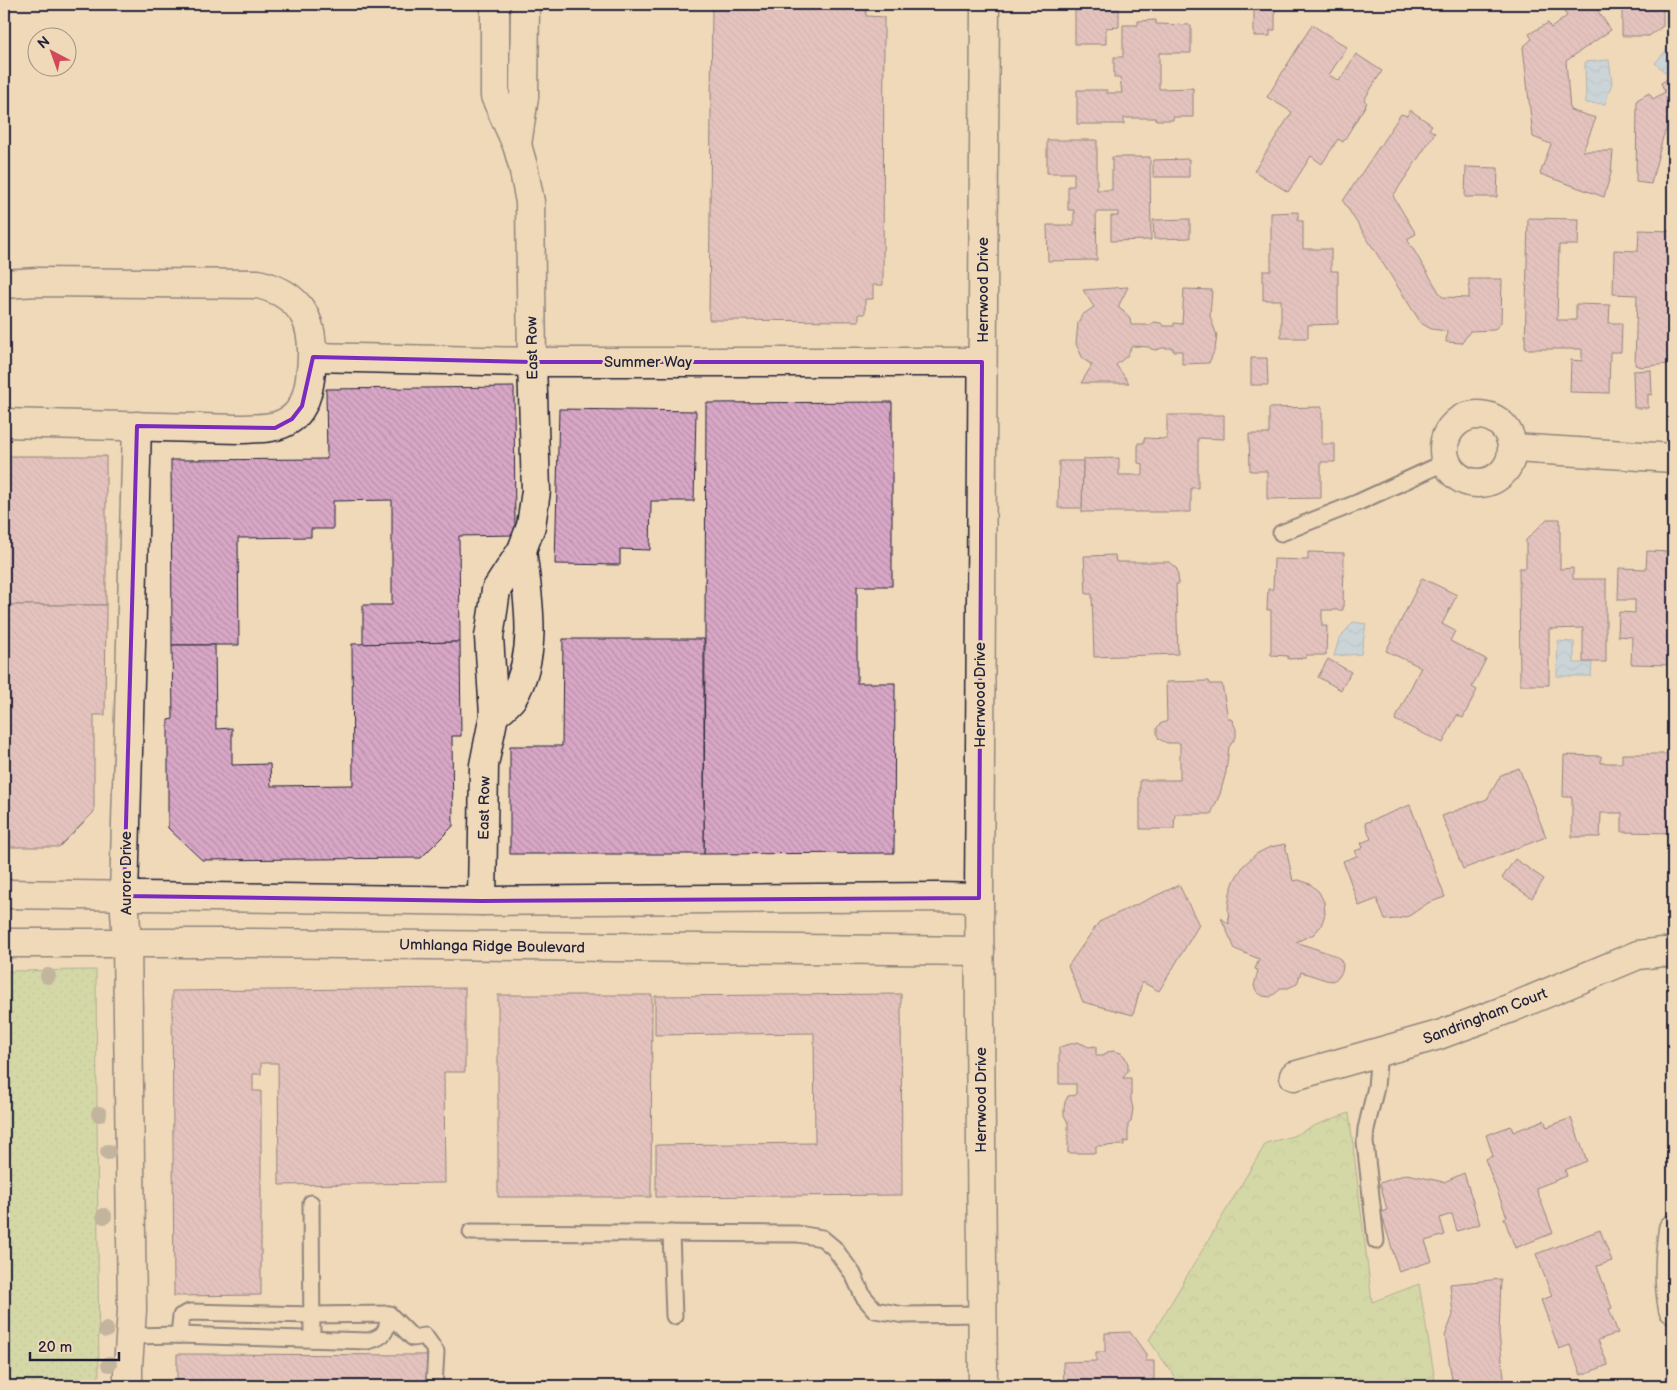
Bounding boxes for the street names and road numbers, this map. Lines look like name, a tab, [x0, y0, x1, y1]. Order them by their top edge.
street label: Herrwood Drive	[974, 237, 993, 343]
street label: East Row	[522, 316, 543, 380]
street label: Summer Way	[604, 353, 692, 372]
street label: Herrwood Drive	[971, 642, 990, 748]
street label: East Row	[474, 776, 495, 840]
street label: Aurora Drive	[117, 831, 136, 915]
street label: Umhlanga Ridge Boulevard	[399, 935, 585, 958]
street label: Sandringham Court	[1420, 984, 1550, 1049]
street label: Herrwood Drive	[972, 1047, 991, 1153]

